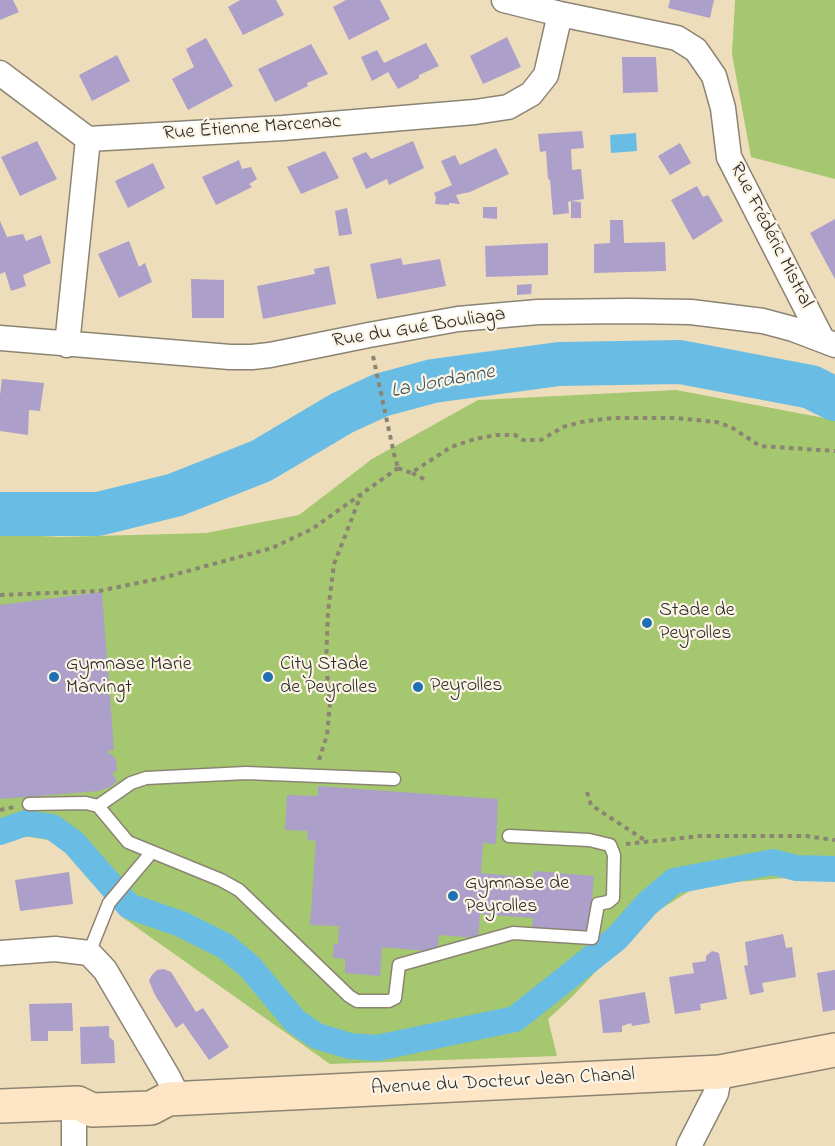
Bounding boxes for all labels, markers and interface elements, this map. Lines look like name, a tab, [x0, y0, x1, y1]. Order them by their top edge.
street label: Rue Étienne Marcenac	[162, 111, 342, 147]
street label: Rue Frédéric Mistral	[723, 159, 817, 313]
street label: Rue du Gué Bouliaga	[331, 303, 507, 355]
water label: La Jordanne	[389, 361, 497, 405]
place label: Stade de Peyrolles	[659, 600, 735, 647]
marker: Stade de Peyrolles	[640, 616, 654, 630]
place label: Gymnase Marie Marvingt	[66, 654, 192, 701]
place label: City Stade de Peyrolles	[280, 654, 378, 701]
marker: Gymnase Marie Marvingt	[47, 670, 61, 684]
marker: City Stade de Peyrolles	[261, 670, 275, 684]
place label: Peyrolles	[430, 675, 502, 699]
marker: Peyrolles	[411, 680, 425, 694]
place label: Gymnase de Peyrolles	[465, 873, 569, 920]
marker: Gymnase de Peyrolles	[446, 889, 460, 903]
street label: Avenue du Docteur Jean Chanal	[370, 1064, 636, 1102]

